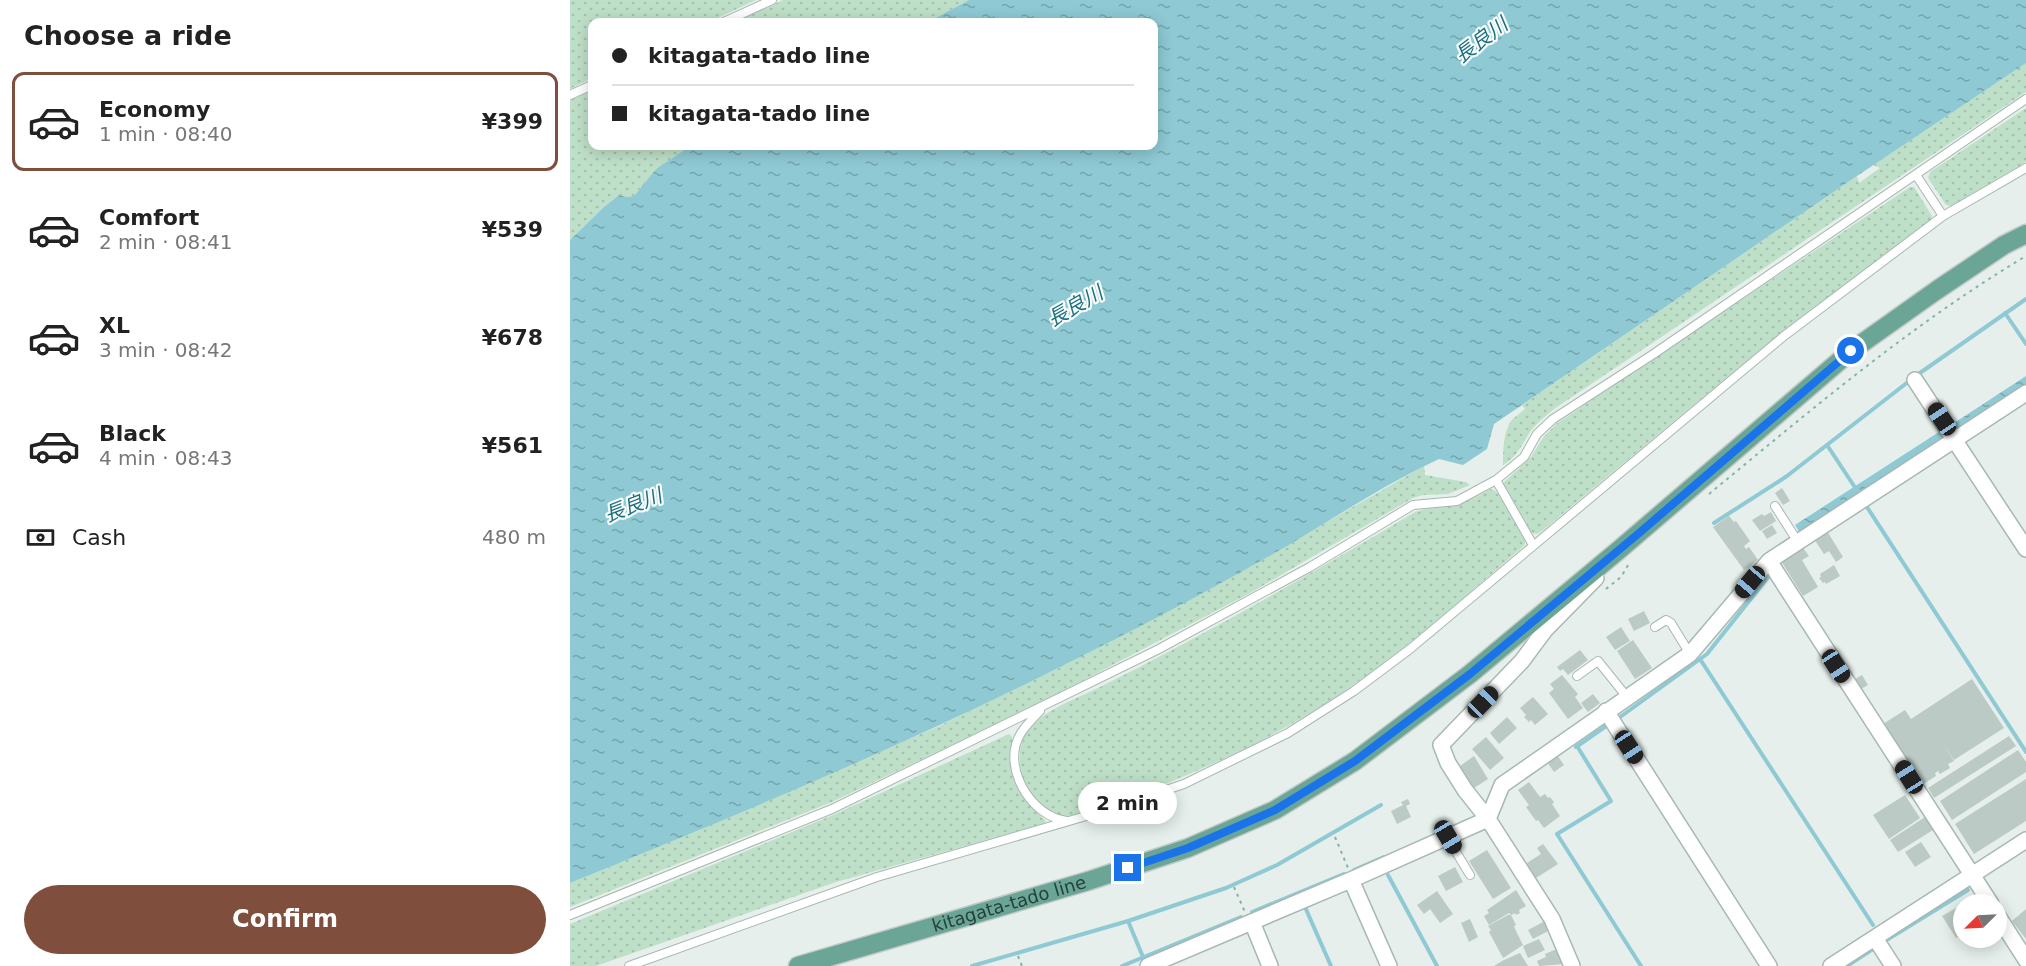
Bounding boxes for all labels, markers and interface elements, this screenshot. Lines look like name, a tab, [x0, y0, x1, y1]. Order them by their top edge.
water label: 長良川	[1450, 11, 1514, 68]
text: Choose a ride	[24, 20, 232, 51]
text: kitagata-tado line	[648, 43, 870, 68]
icon: car	[27, 95, 81, 149]
text: Economy	[99, 97, 210, 122]
text: kitagata-tado line	[648, 101, 870, 126]
text: ¥399	[482, 109, 543, 134]
text: 1 min · 08:40	[99, 122, 233, 146]
icon: car	[27, 203, 81, 257]
text: Comfort	[99, 205, 199, 230]
text: ¥539	[482, 217, 543, 242]
text: 2 min · 08:41	[99, 230, 233, 254]
water label: 長良川	[1043, 280, 1109, 331]
icon: car	[27, 311, 81, 365]
text: XL	[99, 313, 130, 338]
text: ¥678	[482, 325, 543, 350]
route start	[1837, 337, 1864, 364]
text: 3 min · 08:42	[99, 338, 233, 362]
car	[1924, 399, 1960, 439]
icon: car	[27, 419, 81, 473]
text: Black	[99, 421, 166, 446]
text: ¥561	[482, 433, 543, 458]
text: 4 min · 08:43	[99, 446, 233, 470]
water label: 長良川	[601, 482, 667, 527]
icon: cash	[24, 521, 57, 554]
text: Cash	[72, 525, 126, 550]
text: 480 m	[482, 525, 546, 549]
car	[1732, 562, 1768, 602]
car	[1819, 646, 1853, 686]
car	[1464, 683, 1502, 721]
car	[1612, 727, 1646, 767]
car	[1892, 757, 1926, 797]
callout: 2 min	[1078, 781, 1178, 823]
text: 2 min	[1096, 791, 1159, 815]
car	[1431, 817, 1465, 857]
route end	[1114, 854, 1141, 881]
street label: kitagata-tado line	[930, 871, 1088, 936]
button: Confirm	[24, 885, 546, 954]
north arrow	[1953, 894, 2007, 948]
map controls	[1953, 894, 2007, 948]

